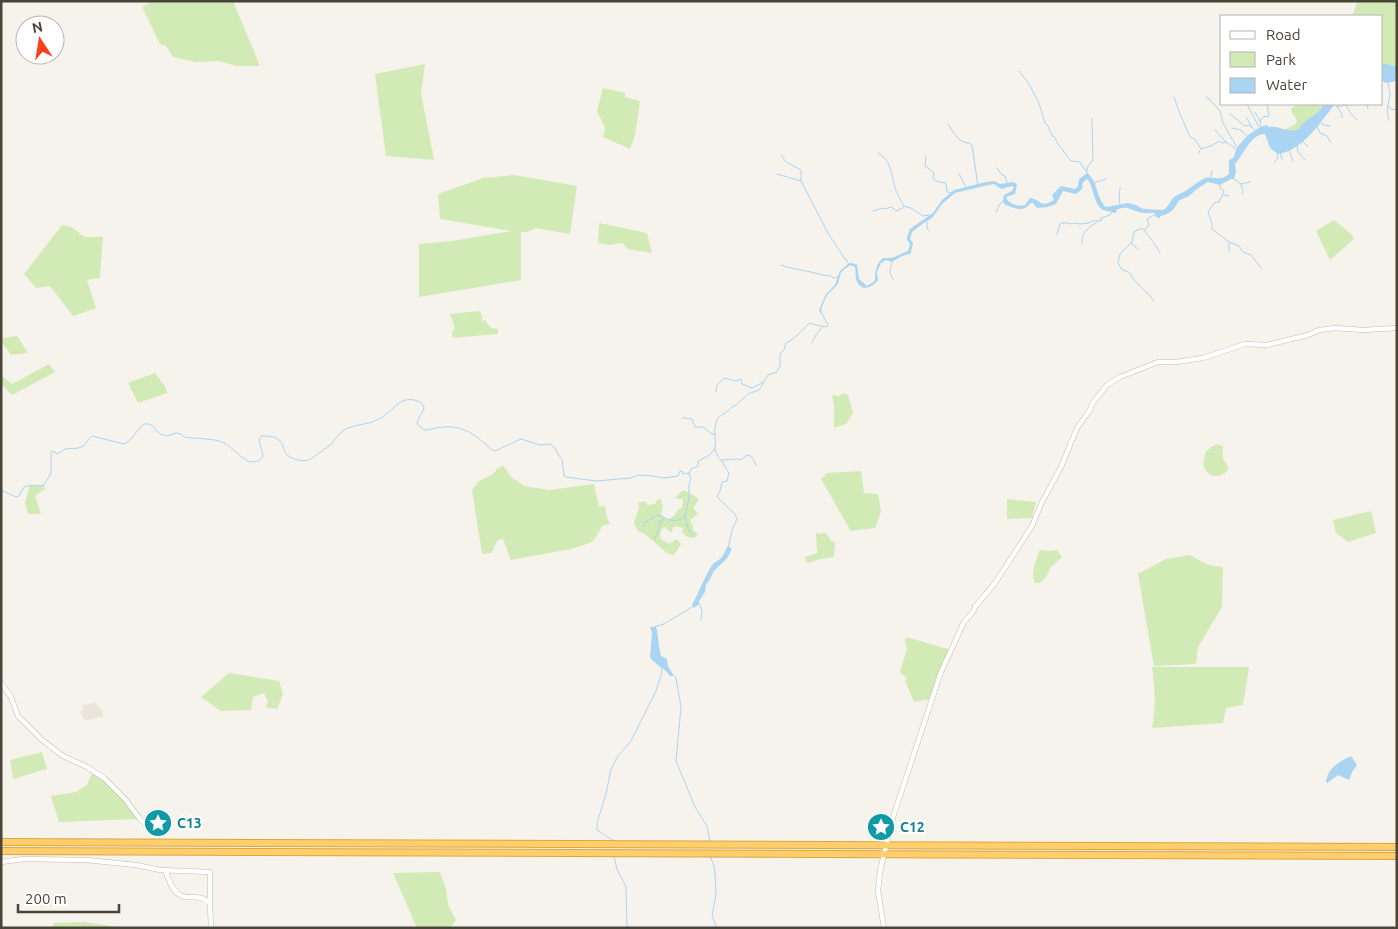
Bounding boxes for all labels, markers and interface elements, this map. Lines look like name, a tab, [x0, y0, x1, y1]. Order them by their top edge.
north arrow	[15, 15, 65, 65]
legend	[1220, 15, 1383, 105]
text: N	[31, 18, 44, 36]
text: Road	[1266, 26, 1301, 43]
text: Park	[1266, 51, 1296, 68]
text: Water	[1266, 76, 1307, 93]
place icon: C13	[143, 808, 173, 838]
place icon: C12	[866, 812, 896, 842]
place label: C13	[177, 815, 202, 831]
place label: C12	[900, 819, 925, 835]
scale bar	[18, 882, 119, 914]
text: 200 m	[25, 890, 67, 907]

